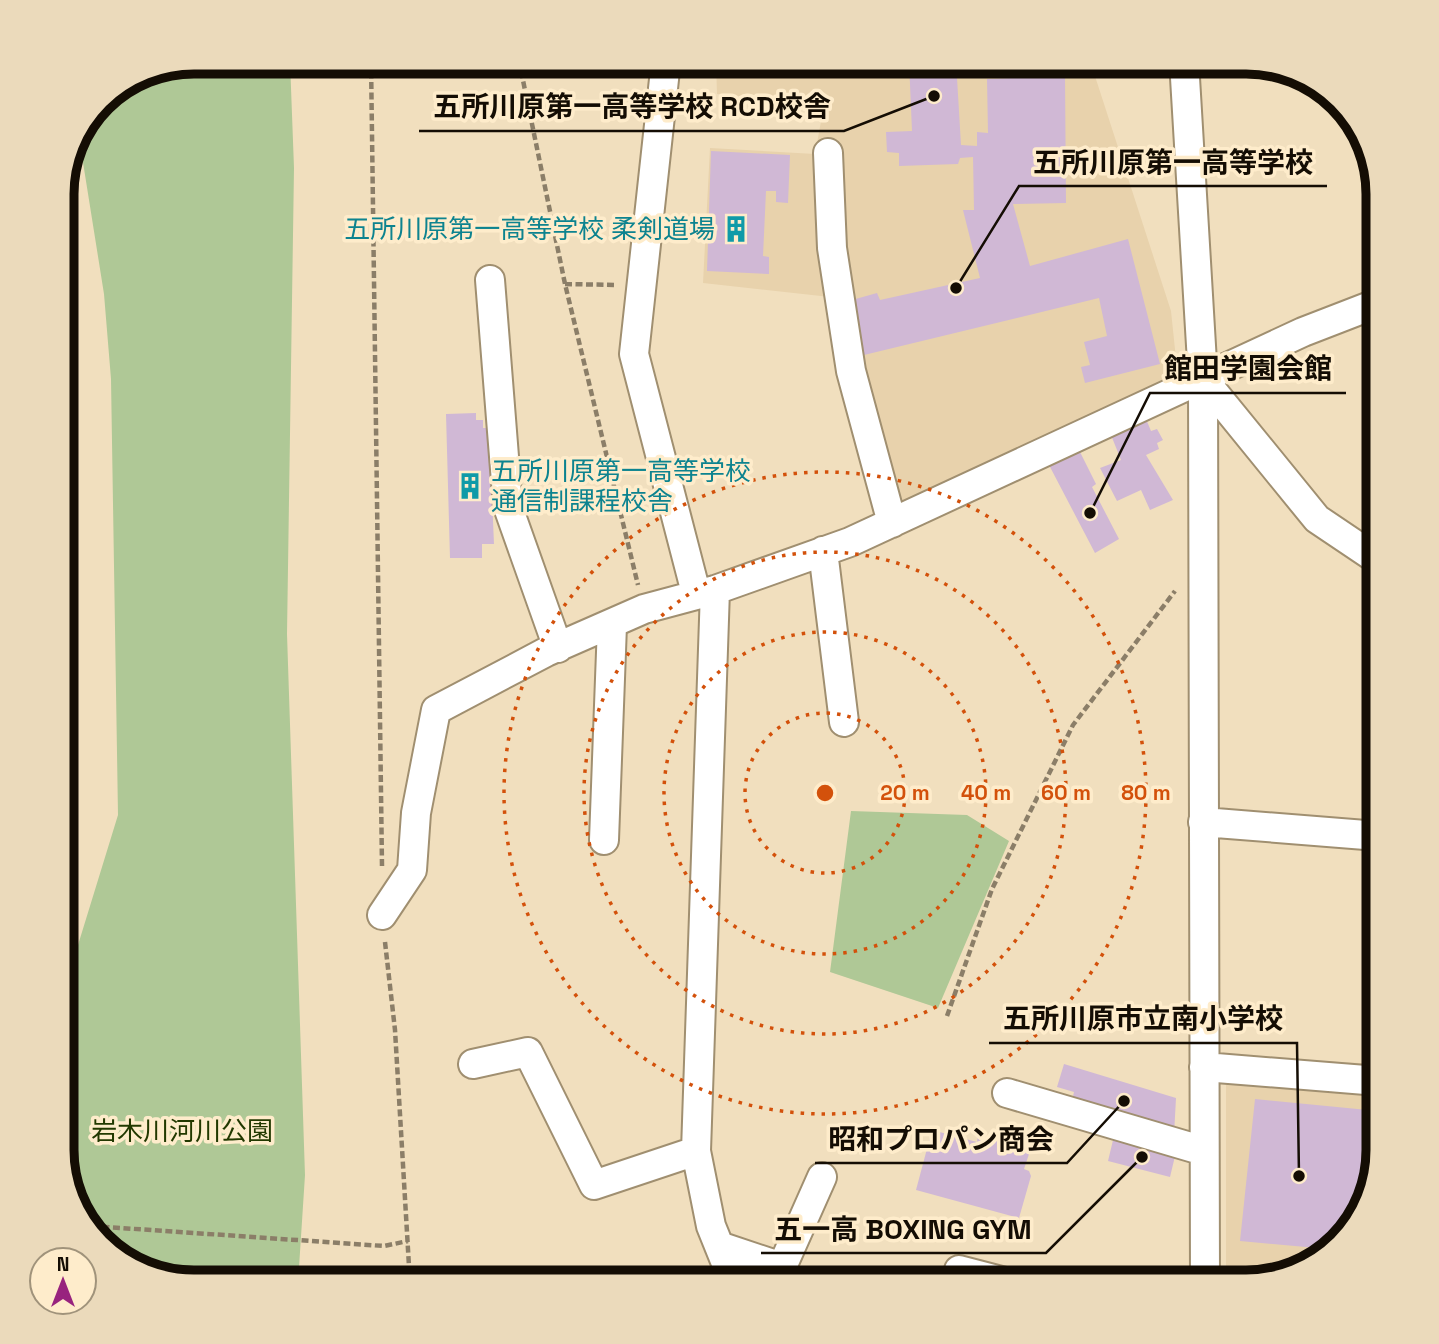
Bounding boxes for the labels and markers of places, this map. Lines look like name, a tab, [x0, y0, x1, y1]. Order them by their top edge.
callout: 五所川原第一高等学校 RCD校舎	[419, 82, 844, 131]
callout: 五所川原第一高等学校	[1019, 137, 1327, 186]
place label: 五所川原第一高等学校 柔剣道場	[344, 212, 715, 246]
building icon: 五所川原第一高等学校 柔剣道場	[721, 214, 751, 244]
callout: 館田学園会館	[1150, 344, 1346, 393]
place label: 五所川原第一高等学校 通信制課程校舎	[491, 454, 751, 518]
building icon: 五所川原第一高等学校 通信制課程校舎	[455, 471, 485, 501]
centre of rings	[813, 781, 837, 805]
callout: 五所川原市立南小学校	[989, 994, 1297, 1043]
callout: 昭和プロパン商会	[815, 1114, 1067, 1163]
callout: 五一高 BOXING GYM	[761, 1204, 1046, 1253]

